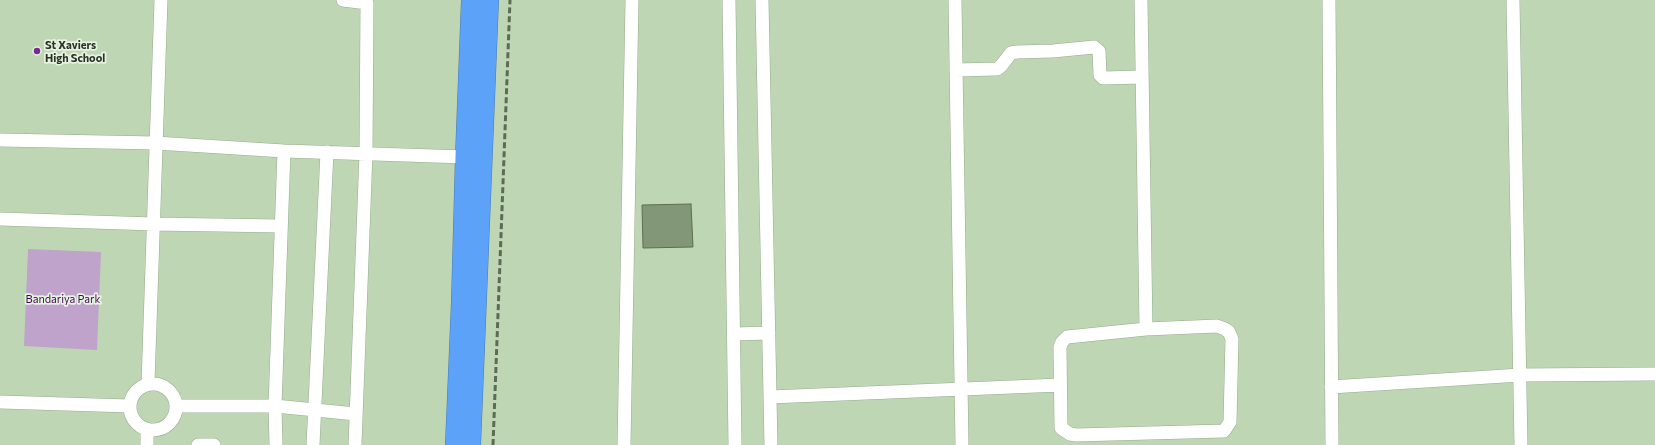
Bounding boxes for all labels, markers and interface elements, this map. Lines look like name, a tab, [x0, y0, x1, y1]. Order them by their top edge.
place label: St Xaviers High School	[45, 38, 105, 64]
marker: St Xaviers High School	[32, 46, 42, 56]
park label: Bandariya Park	[26, 292, 100, 306]

